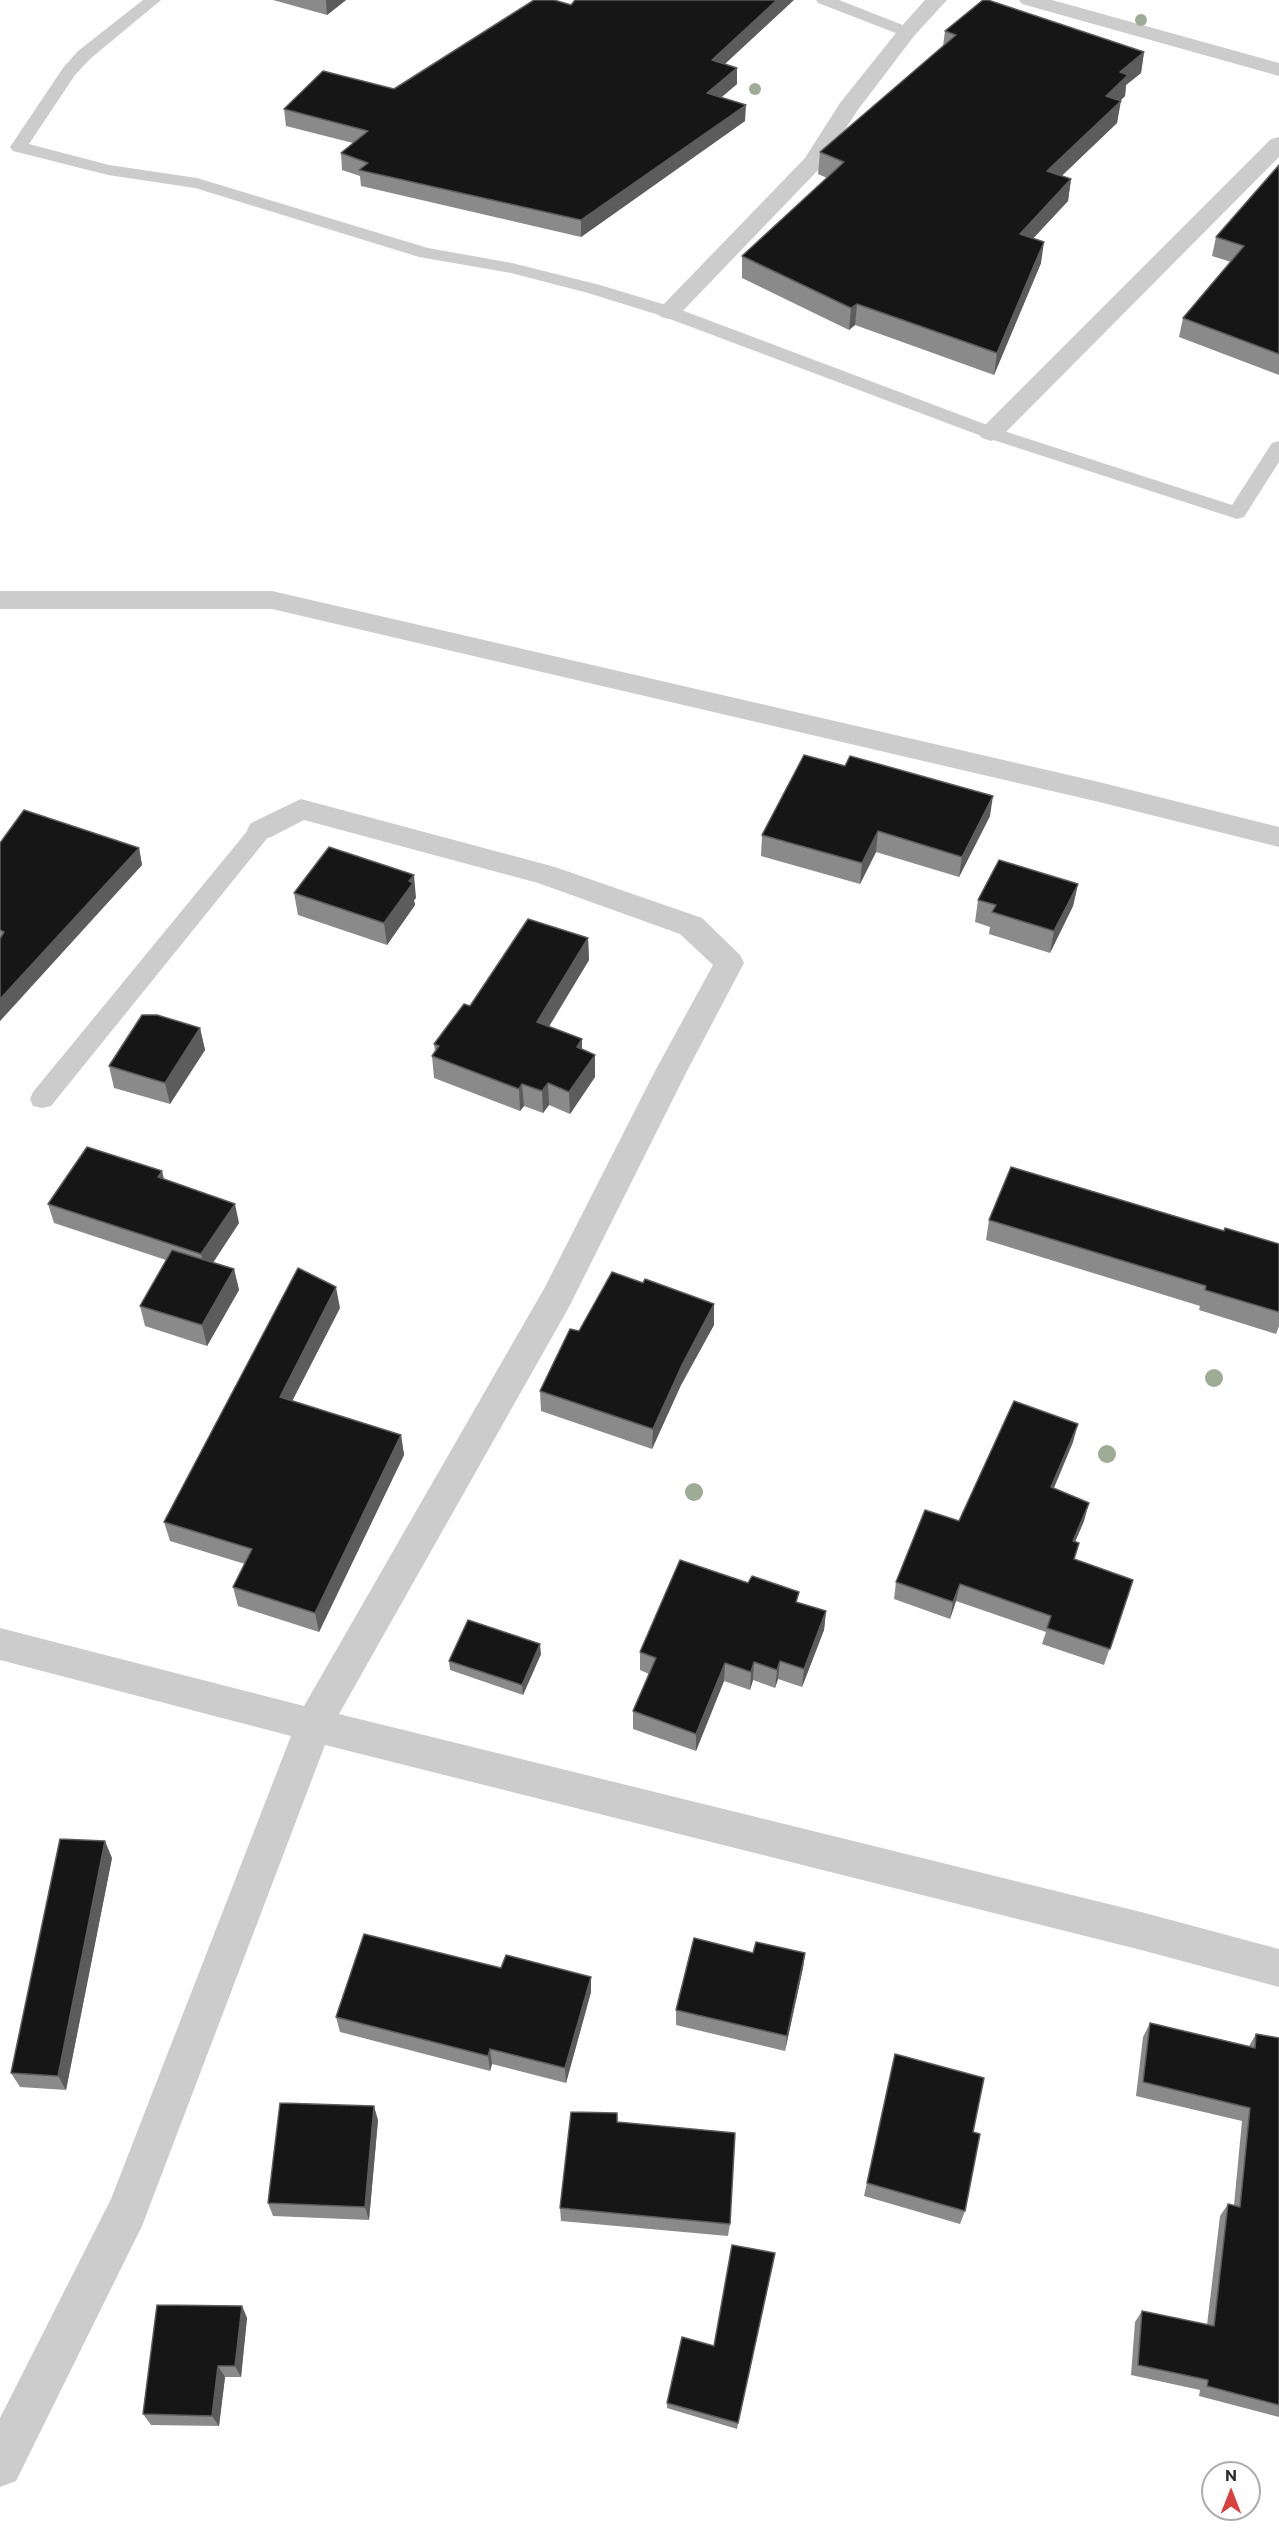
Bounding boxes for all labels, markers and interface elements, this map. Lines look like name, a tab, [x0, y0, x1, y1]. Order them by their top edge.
north arrow	[1201, 2461, 1261, 2521]
text: N	[1225, 2465, 1237, 2484]

